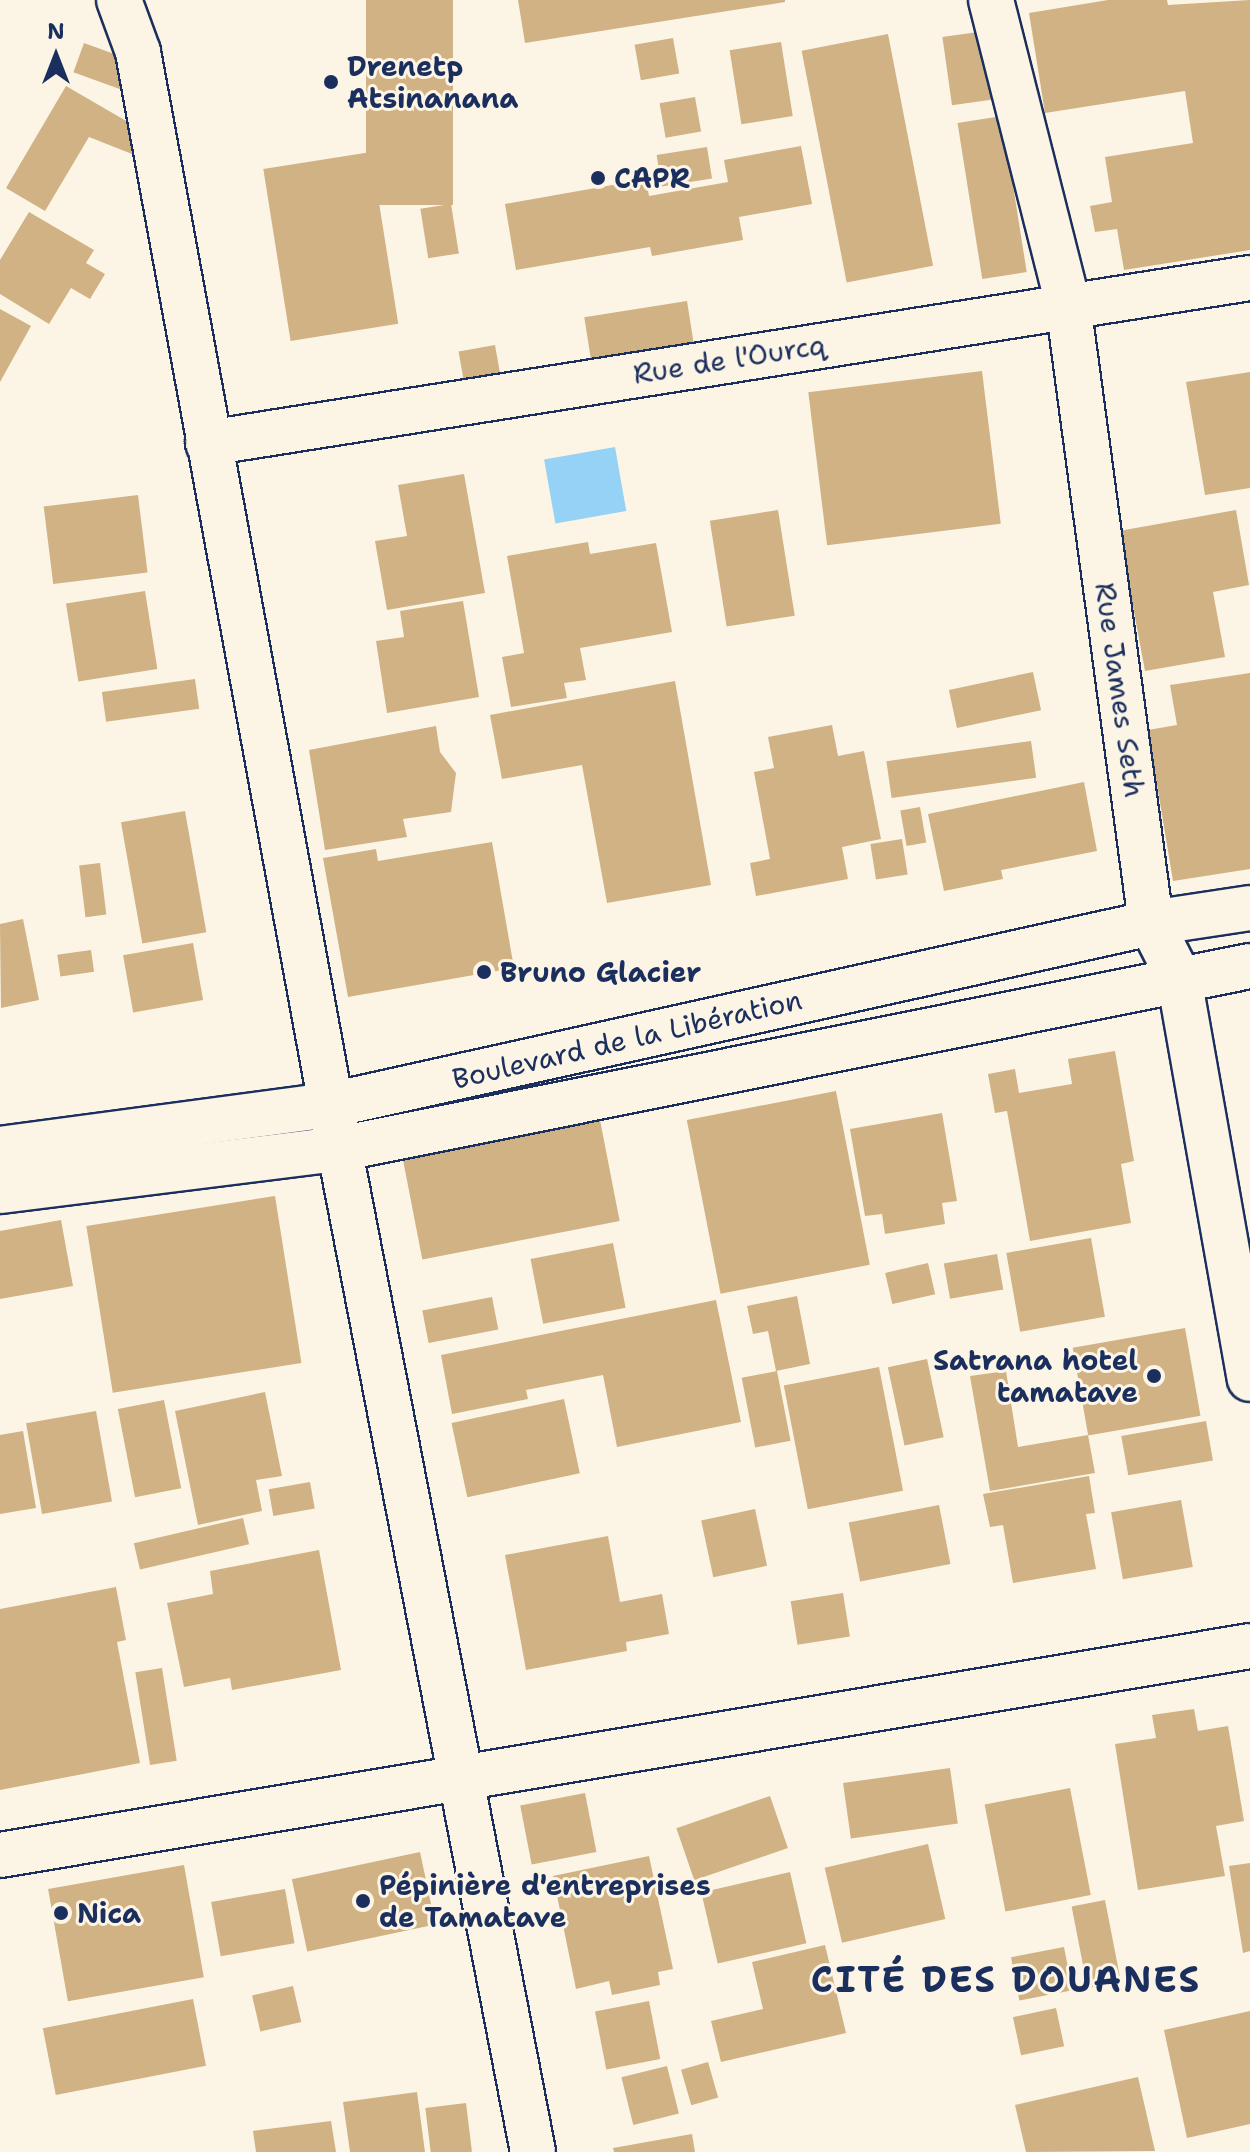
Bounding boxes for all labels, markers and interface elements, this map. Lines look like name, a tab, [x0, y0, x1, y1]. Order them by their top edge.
north arrow	[16, 16, 96, 96]
text: N	[47, 17, 65, 46]
place label: Drenetp Atsinanana	[347, 49, 518, 115]
marker: Drenetp Atsinanana	[322, 73, 340, 91]
place label: CAPR	[614, 161, 690, 195]
marker: CAPR	[589, 169, 607, 187]
street label: Rue de l'Ourcq	[631, 327, 827, 391]
street label: Rue James Seth	[1088, 580, 1152, 800]
place label: Bruno Glacier	[500, 955, 701, 989]
marker: Bruno Glacier	[475, 963, 493, 981]
street label: Boulevard de la Libération	[449, 982, 805, 1096]
place label: Satrana hotel tamatave	[933, 1343, 1138, 1409]
marker: Satrana hotel tamatave	[1145, 1367, 1163, 1385]
place label: Pépinière d'entreprises de Tamatave	[379, 1868, 711, 1934]
marker: Pépinière d'entreprises de Tamatave	[354, 1892, 372, 1910]
place label: Nica	[77, 1896, 141, 1930]
marker: Nica	[52, 1904, 70, 1922]
district label: CITÉ DES DOUANES	[811, 1958, 1201, 2002]

